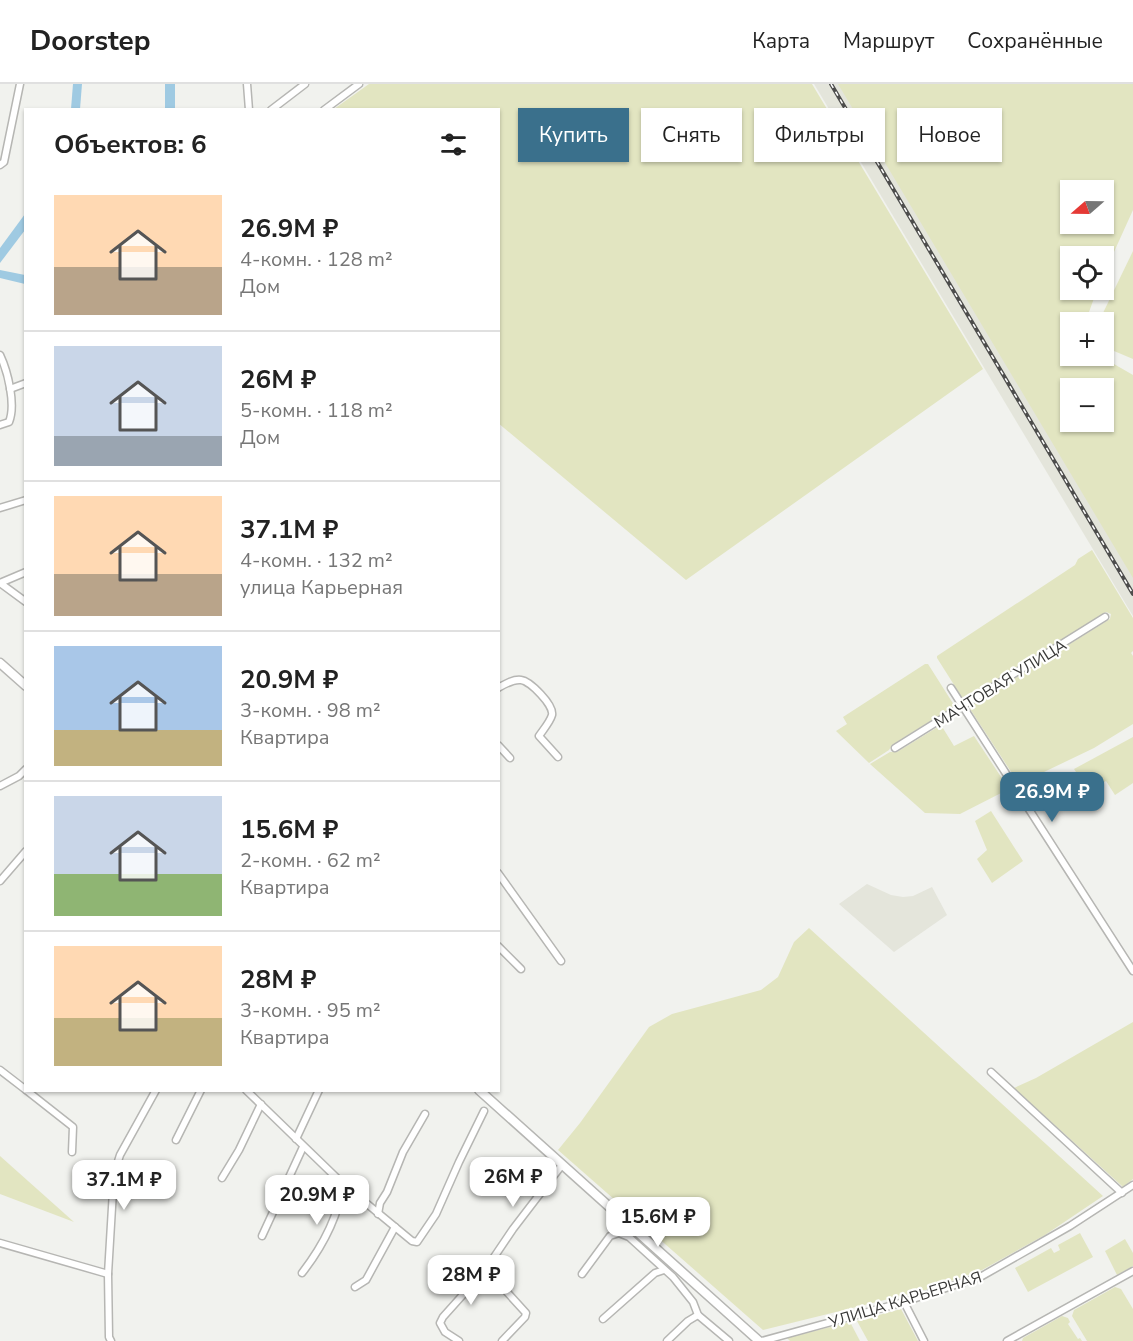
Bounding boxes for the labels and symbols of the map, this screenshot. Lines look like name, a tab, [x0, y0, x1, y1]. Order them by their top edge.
north arrow	[1060, 180, 1114, 234]
street label: МАЧТОВАЯ УЛИЦА	[930, 634, 1071, 734]
pin: 26.9M ₽	[997, 772, 1107, 823]
pin: 26M ₽	[471, 1157, 555, 1208]
pin: 37.1M ₽	[69, 1160, 179, 1211]
pin: 20.9M ₽	[262, 1175, 372, 1226]
pin: 15.6M ₽	[603, 1197, 713, 1248]
pin: 28M ₽	[429, 1255, 513, 1306]
street label: УЛИЦА КАРЬЕРНАЯ	[825, 1266, 984, 1334]

